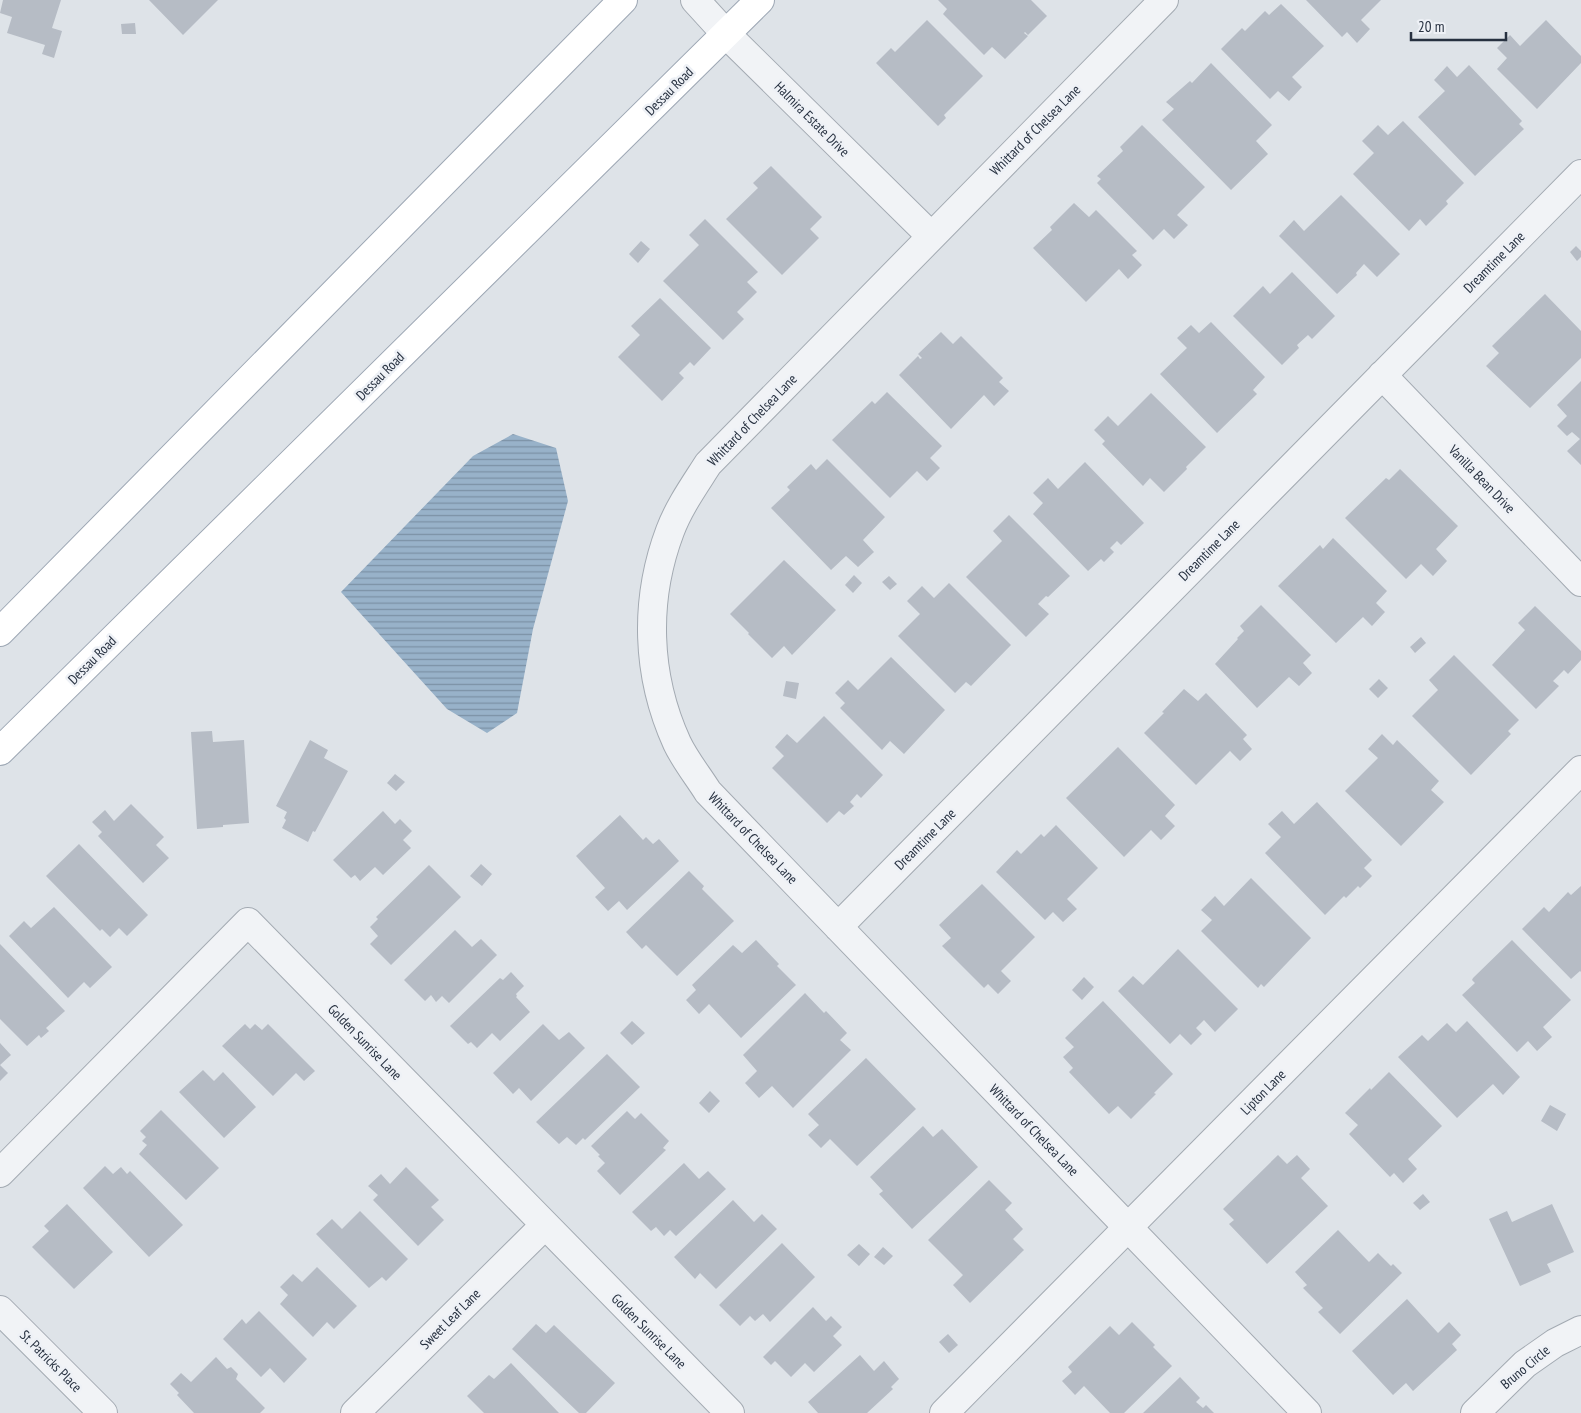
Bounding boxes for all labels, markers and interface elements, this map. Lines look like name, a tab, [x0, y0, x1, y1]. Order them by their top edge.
scale bar	[1411, 10, 1506, 42]
text: 20 m	[1418, 17, 1444, 36]
street label: Dessau Road	[641, 63, 697, 119]
street label: Halmira Estate Drive	[771, 78, 854, 161]
street label: Whittard of Chelsea Lane	[986, 81, 1084, 179]
street label: Dreamtime Lane	[1460, 227, 1529, 296]
street label: Dessau Road	[352, 348, 408, 404]
street label: Whittard of Chelsea Lane	[703, 370, 801, 470]
street label: Vanilla Bean Drive	[1444, 440, 1519, 517]
street label: Dreamtime Lane	[1175, 515, 1244, 584]
street label: Dessau Road	[64, 632, 120, 688]
street label: Whittard of Chelsea Lane	[704, 788, 802, 888]
street label: Dreamtime Lane	[891, 804, 960, 873]
street label: Golden Sunrise Lane	[324, 1000, 406, 1084]
street label: Lipton Lane	[1236, 1065, 1290, 1119]
street label: Whittard of Chelsea Lane	[985, 1080, 1083, 1180]
street label: Sweet Leaf Lane	[416, 1285, 484, 1353]
street label: Golden Sunrise Lane	[608, 1290, 690, 1372]
street label: St. Patricks Place	[16, 1326, 86, 1396]
street label: Bruno Circle	[1497, 1341, 1554, 1393]

